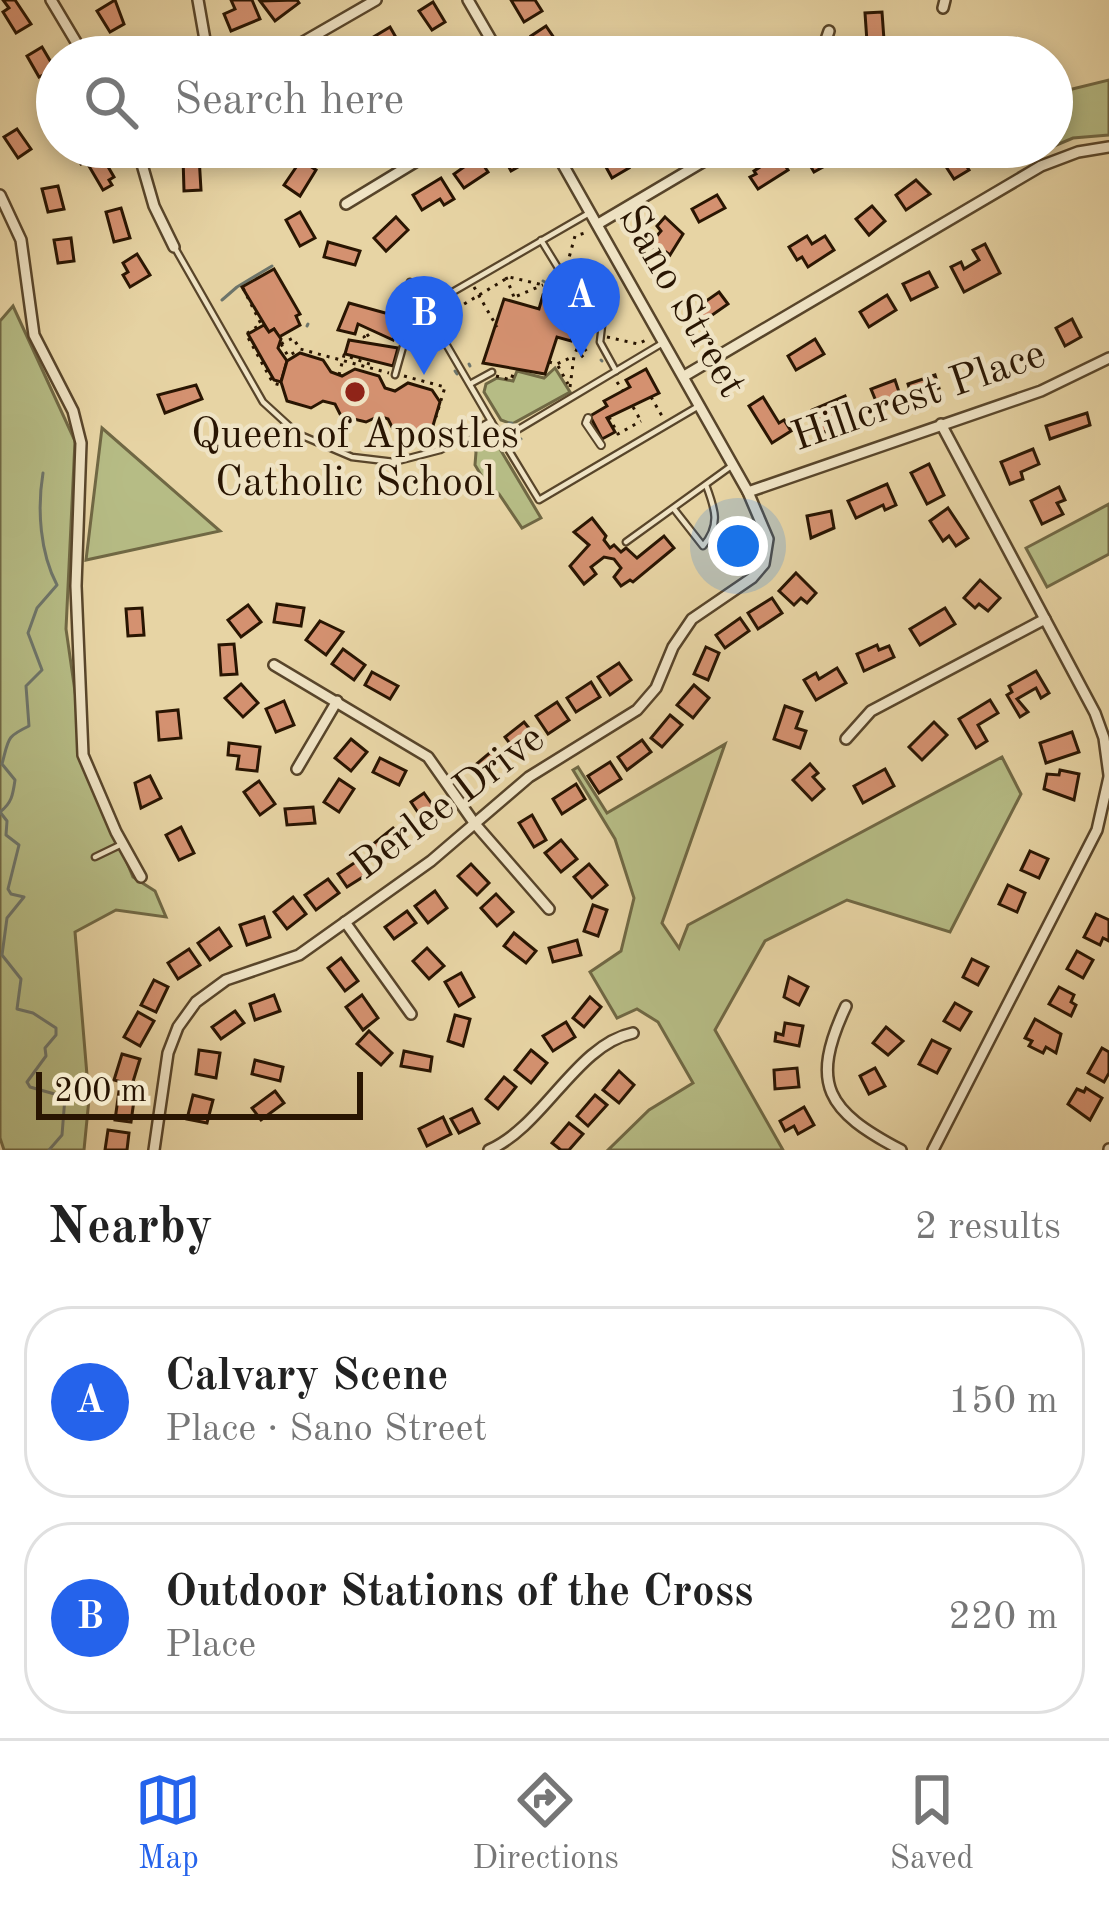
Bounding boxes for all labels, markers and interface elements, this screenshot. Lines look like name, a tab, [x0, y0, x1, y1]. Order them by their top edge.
search box	[36, 36, 1073, 168]
icon: search	[78, 69, 144, 135]
text: Search here	[174, 79, 404, 124]
street label: Sano Street	[609, 199, 753, 405]
pin: A	[542, 258, 620, 357]
pin: B	[385, 276, 463, 375]
street label: Hillcrest Place	[787, 334, 1051, 460]
marker: Queen of Apostles Catholic School	[342, 379, 368, 405]
place label: Queen of Apostles Catholic School	[191, 415, 519, 505]
your location	[708, 516, 768, 576]
street label: Berlee Drive	[345, 718, 553, 888]
scale bar	[36, 1066, 363, 1119]
text: 200 m	[54, 1076, 147, 1109]
text: Nearby	[48, 1203, 213, 1254]
text: 2 results	[915, 1208, 1061, 1247]
text: Calvary Scene	[165, 1355, 448, 1400]
text: A	[75, 1382, 105, 1421]
text: 150 m	[948, 1382, 1058, 1421]
text: Place · Sano Street	[165, 1410, 487, 1449]
text: Outdoor Stations of the Cross	[165, 1571, 753, 1616]
text: B	[76, 1598, 104, 1637]
text: 220 m	[948, 1598, 1058, 1637]
text: Place	[165, 1626, 256, 1665]
tab: Map	[135, 1767, 201, 1880]
tab: Directions	[472, 1767, 619, 1880]
tab: Saved	[890, 1767, 974, 1880]

